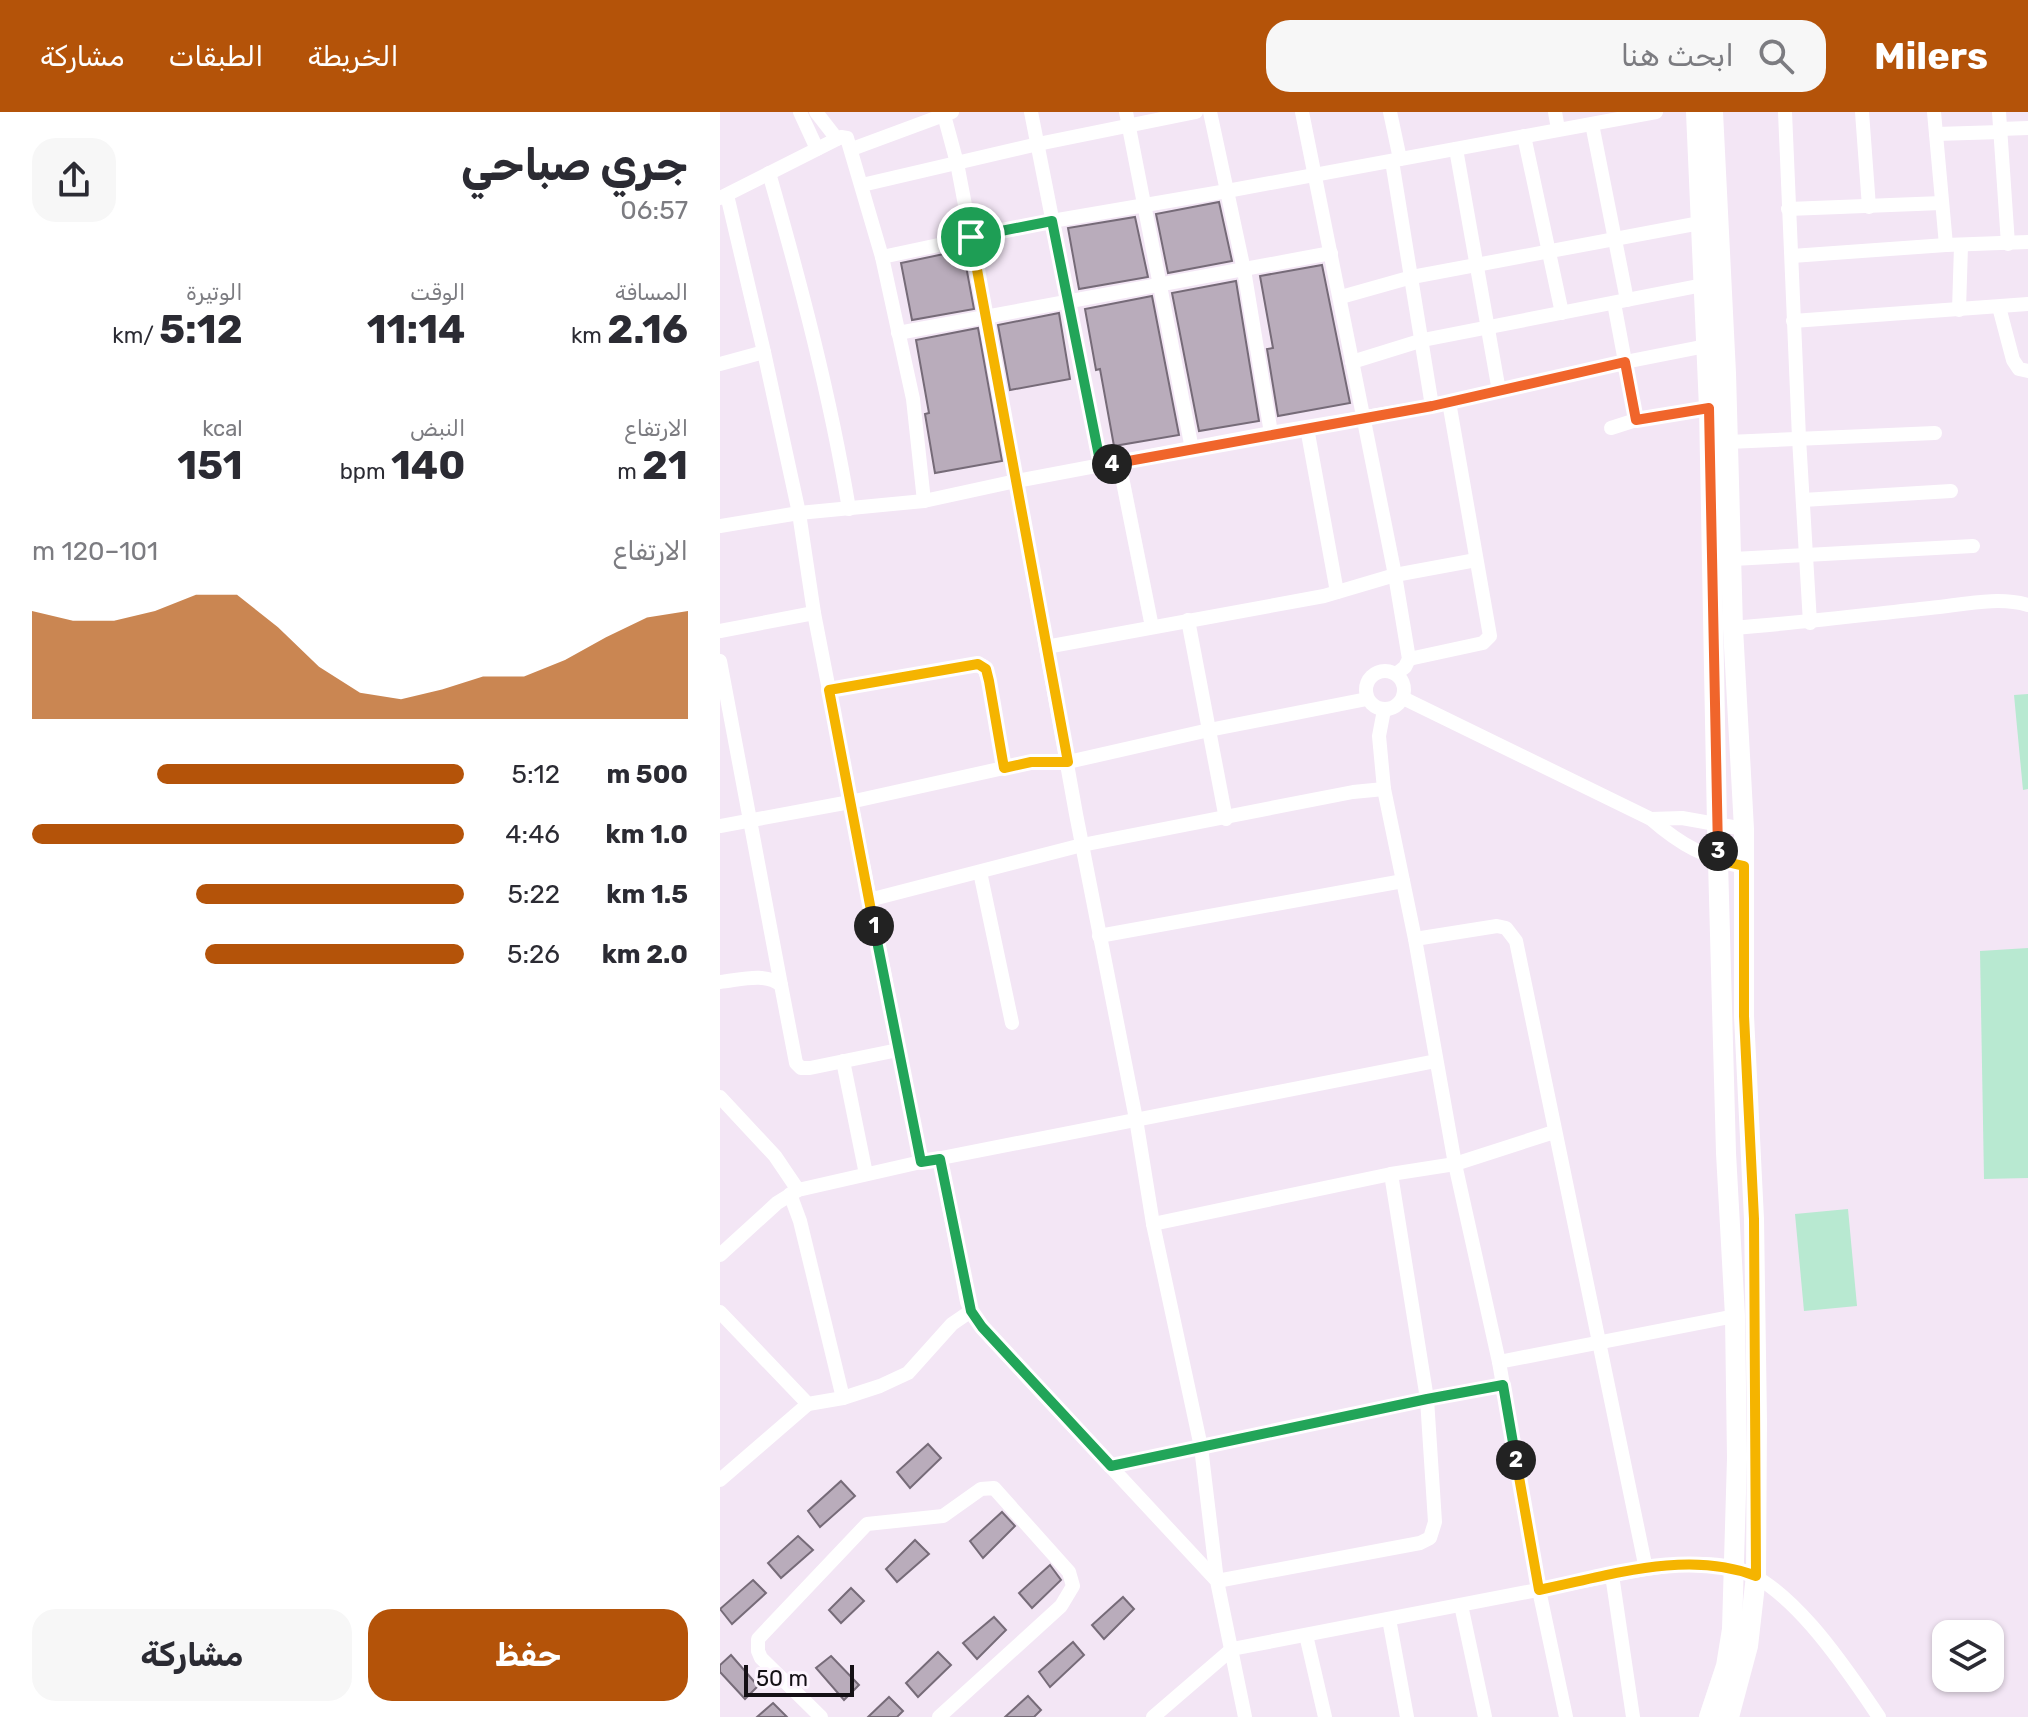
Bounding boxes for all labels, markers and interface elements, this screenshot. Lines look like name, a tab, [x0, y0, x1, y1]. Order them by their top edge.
search box	[1266, 20, 1826, 92]
text: Milers	[1874, 33, 1988, 79]
icon: search	[1754, 34, 1798, 78]
text: ابحث هنا	[1621, 38, 1734, 74]
text: مشاركة	[40, 40, 124, 73]
text: الطبقات	[168, 40, 263, 73]
text: الخريطة	[307, 40, 399, 73]
button: share	[32, 138, 116, 222]
text: جري صباحي	[461, 139, 688, 191]
text: 06:57	[620, 195, 688, 226]
pin	[937, 203, 1005, 271]
icon: arrive	[949, 215, 993, 259]
text: الوتيرة	[186, 279, 243, 306]
text: الوقت	[410, 279, 465, 306]
text: المسافة	[615, 279, 688, 306]
text: 5:12	[159, 306, 243, 353]
text: 11:14	[367, 306, 465, 353]
text: 2.16	[607, 306, 688, 353]
text: /km	[112, 322, 159, 349]
text: km	[571, 322, 607, 349]
text: kcal	[202, 415, 243, 442]
text: النبض	[410, 415, 465, 442]
text: الارتفاع	[625, 415, 688, 442]
text: 151	[177, 442, 243, 489]
text: 140	[391, 442, 465, 489]
text: 21	[642, 442, 688, 489]
pin: 4	[1092, 444, 1132, 484]
text: 4	[1104, 450, 1120, 477]
text: bpm	[340, 458, 391, 485]
text: m	[617, 458, 642, 485]
text: 101–120 m	[32, 536, 158, 567]
text: الارتفاع	[613, 536, 688, 567]
text: 5:12	[512, 759, 560, 790]
text: 500 m	[606, 759, 688, 790]
text: 4:46	[505, 819, 560, 850]
text: 1.0 km	[606, 819, 688, 850]
pin: 3	[1698, 831, 1738, 871]
text: 3	[1711, 837, 1725, 864]
text: 5:22	[507, 879, 560, 910]
text: 1.5 km	[606, 879, 688, 910]
pin: 1	[854, 906, 894, 946]
text: 1	[869, 912, 879, 939]
text: 5:26	[507, 939, 560, 970]
text: 2.0 km	[602, 939, 688, 970]
pin: 2	[1496, 1440, 1536, 1480]
text: 2	[1509, 1446, 1523, 1473]
button: مشاركة	[32, 1609, 352, 1701]
button: حفظ	[368, 1609, 688, 1701]
map controls	[1932, 1620, 2004, 1692]
button: layers	[1932, 1620, 2004, 1692]
scale bar	[744, 1661, 854, 1697]
text: 50 m	[756, 1665, 808, 1692]

